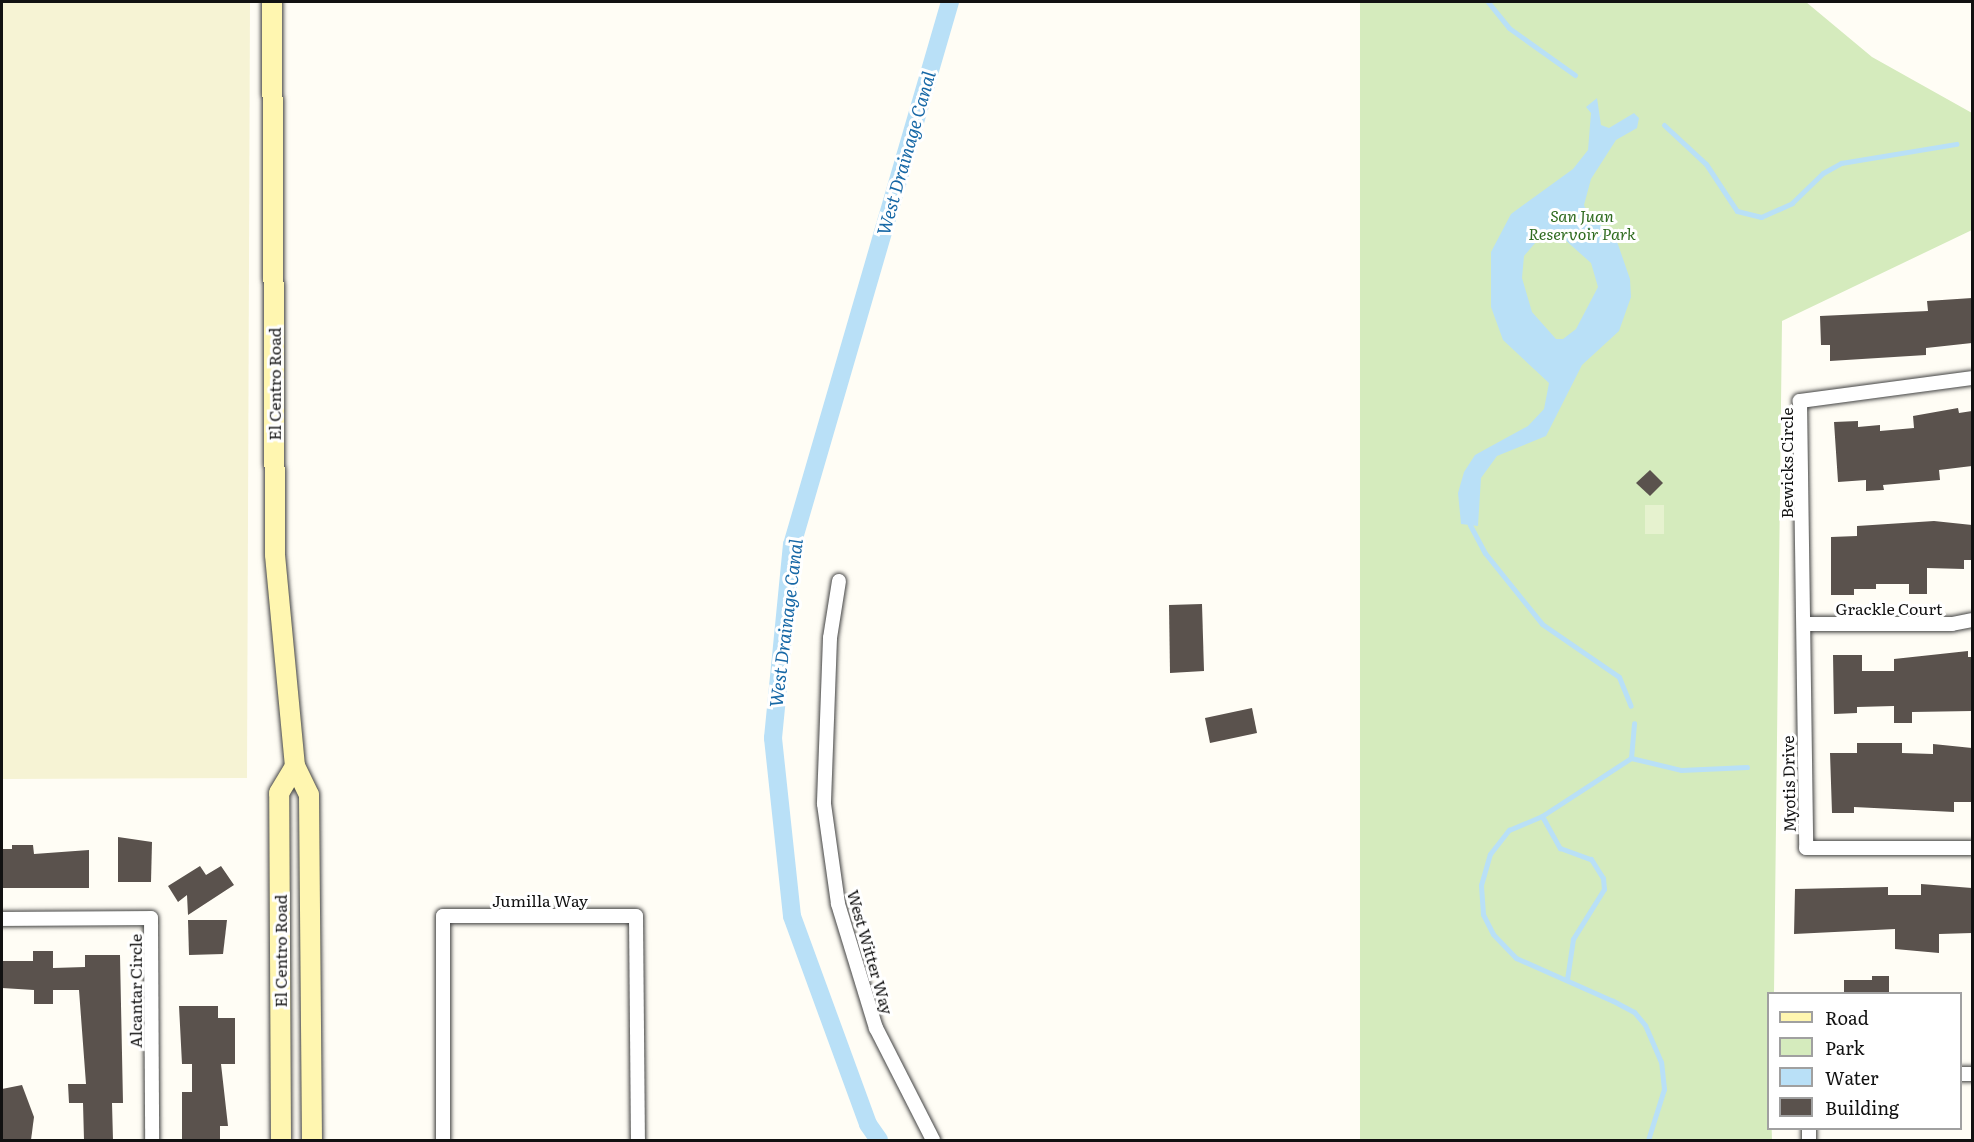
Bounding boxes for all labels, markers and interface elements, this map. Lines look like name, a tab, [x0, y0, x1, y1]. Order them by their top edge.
water label: West Drainage Canal	[872, 68, 940, 238]
park label: San Juan Reservoir Park	[1528, 205, 1636, 243]
street label: El Centro Road	[264, 327, 284, 441]
street label: Bewicks Circle	[1776, 407, 1796, 519]
water label: West Drainage Canal	[765, 537, 807, 709]
street label: Grackle Court	[1835, 598, 1943, 618]
street label: Myotis Drive	[1778, 735, 1798, 833]
street label: West Witter Way	[844, 887, 898, 1017]
street label: Jumilla Way	[492, 890, 588, 910]
street label: El Centro Road	[270, 894, 290, 1008]
street label: Alcantar Circle	[125, 934, 145, 1048]
legend	[1767, 992, 1962, 1130]
text: Road	[1825, 1004, 1869, 1031]
text: Park	[1825, 1034, 1864, 1061]
text: Water	[1825, 1064, 1878, 1091]
text: Building	[1825, 1094, 1899, 1121]

